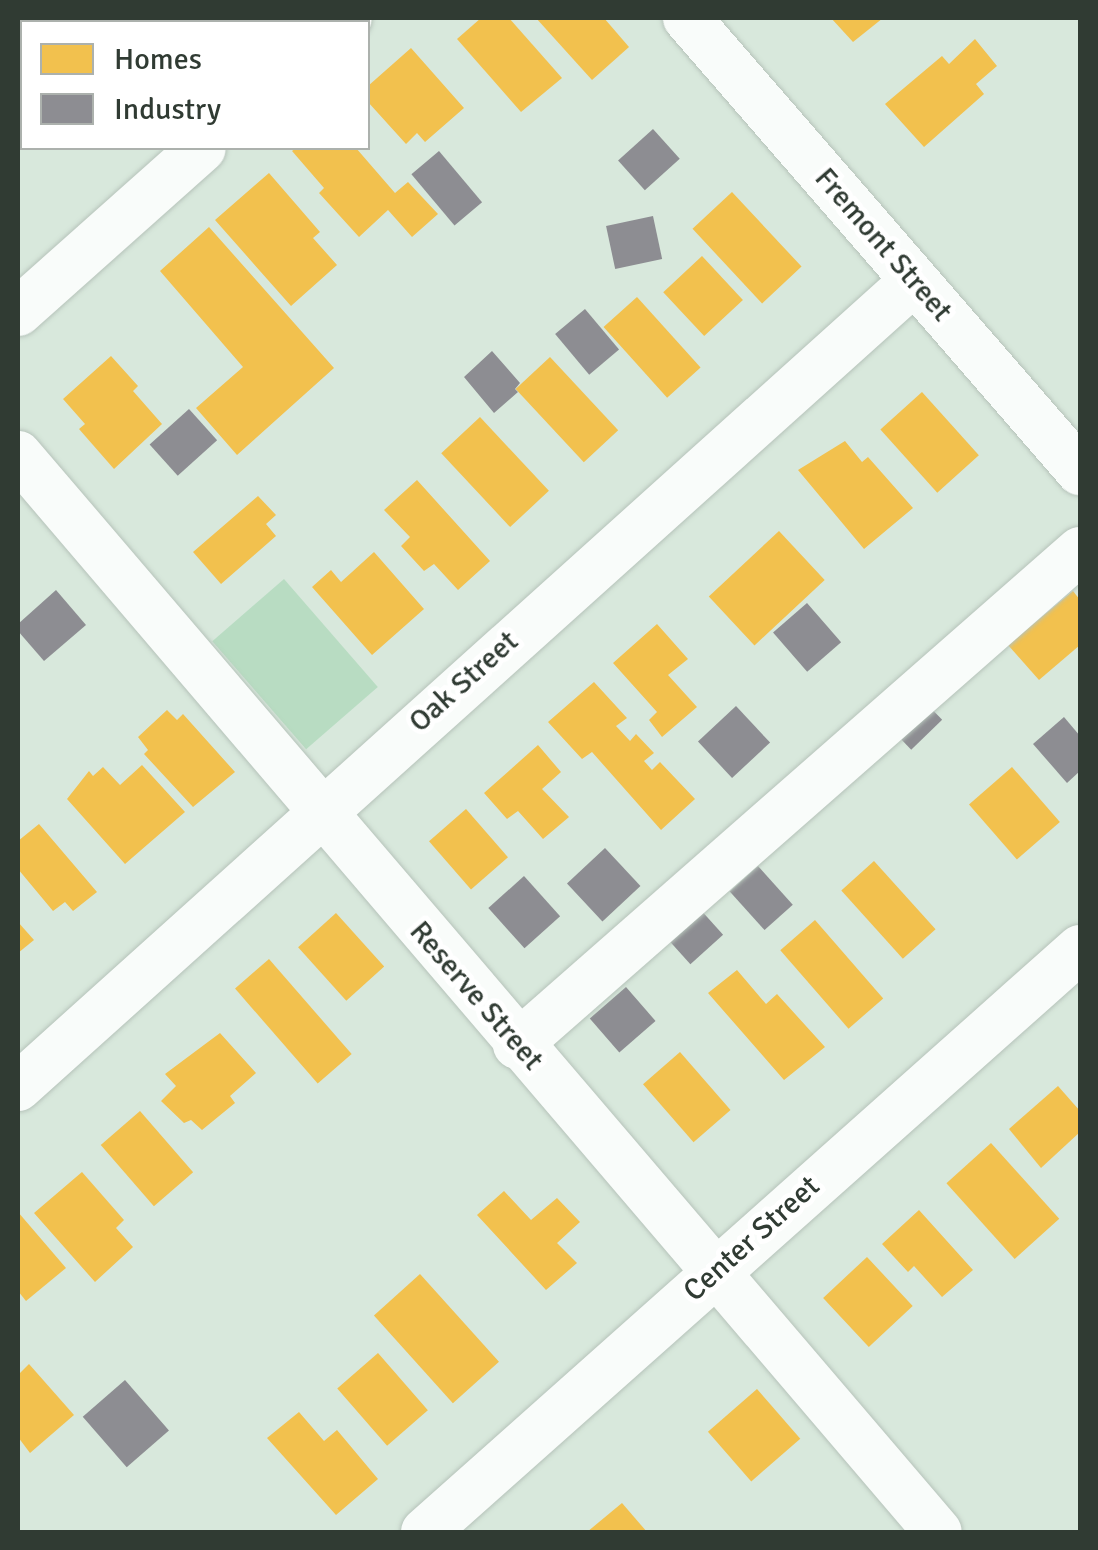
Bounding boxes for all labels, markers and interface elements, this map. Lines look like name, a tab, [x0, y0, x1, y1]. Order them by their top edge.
legend	[20, 20, 370, 150]
text: Homes	[114, 41, 202, 78]
text: Industry	[114, 91, 221, 128]
street label: Fremont Street	[807, 161, 959, 329]
street label: Oak Street	[402, 624, 526, 740]
street label: Reserve Street	[401, 914, 551, 1078]
street label: Center Street	[677, 1169, 827, 1309]

